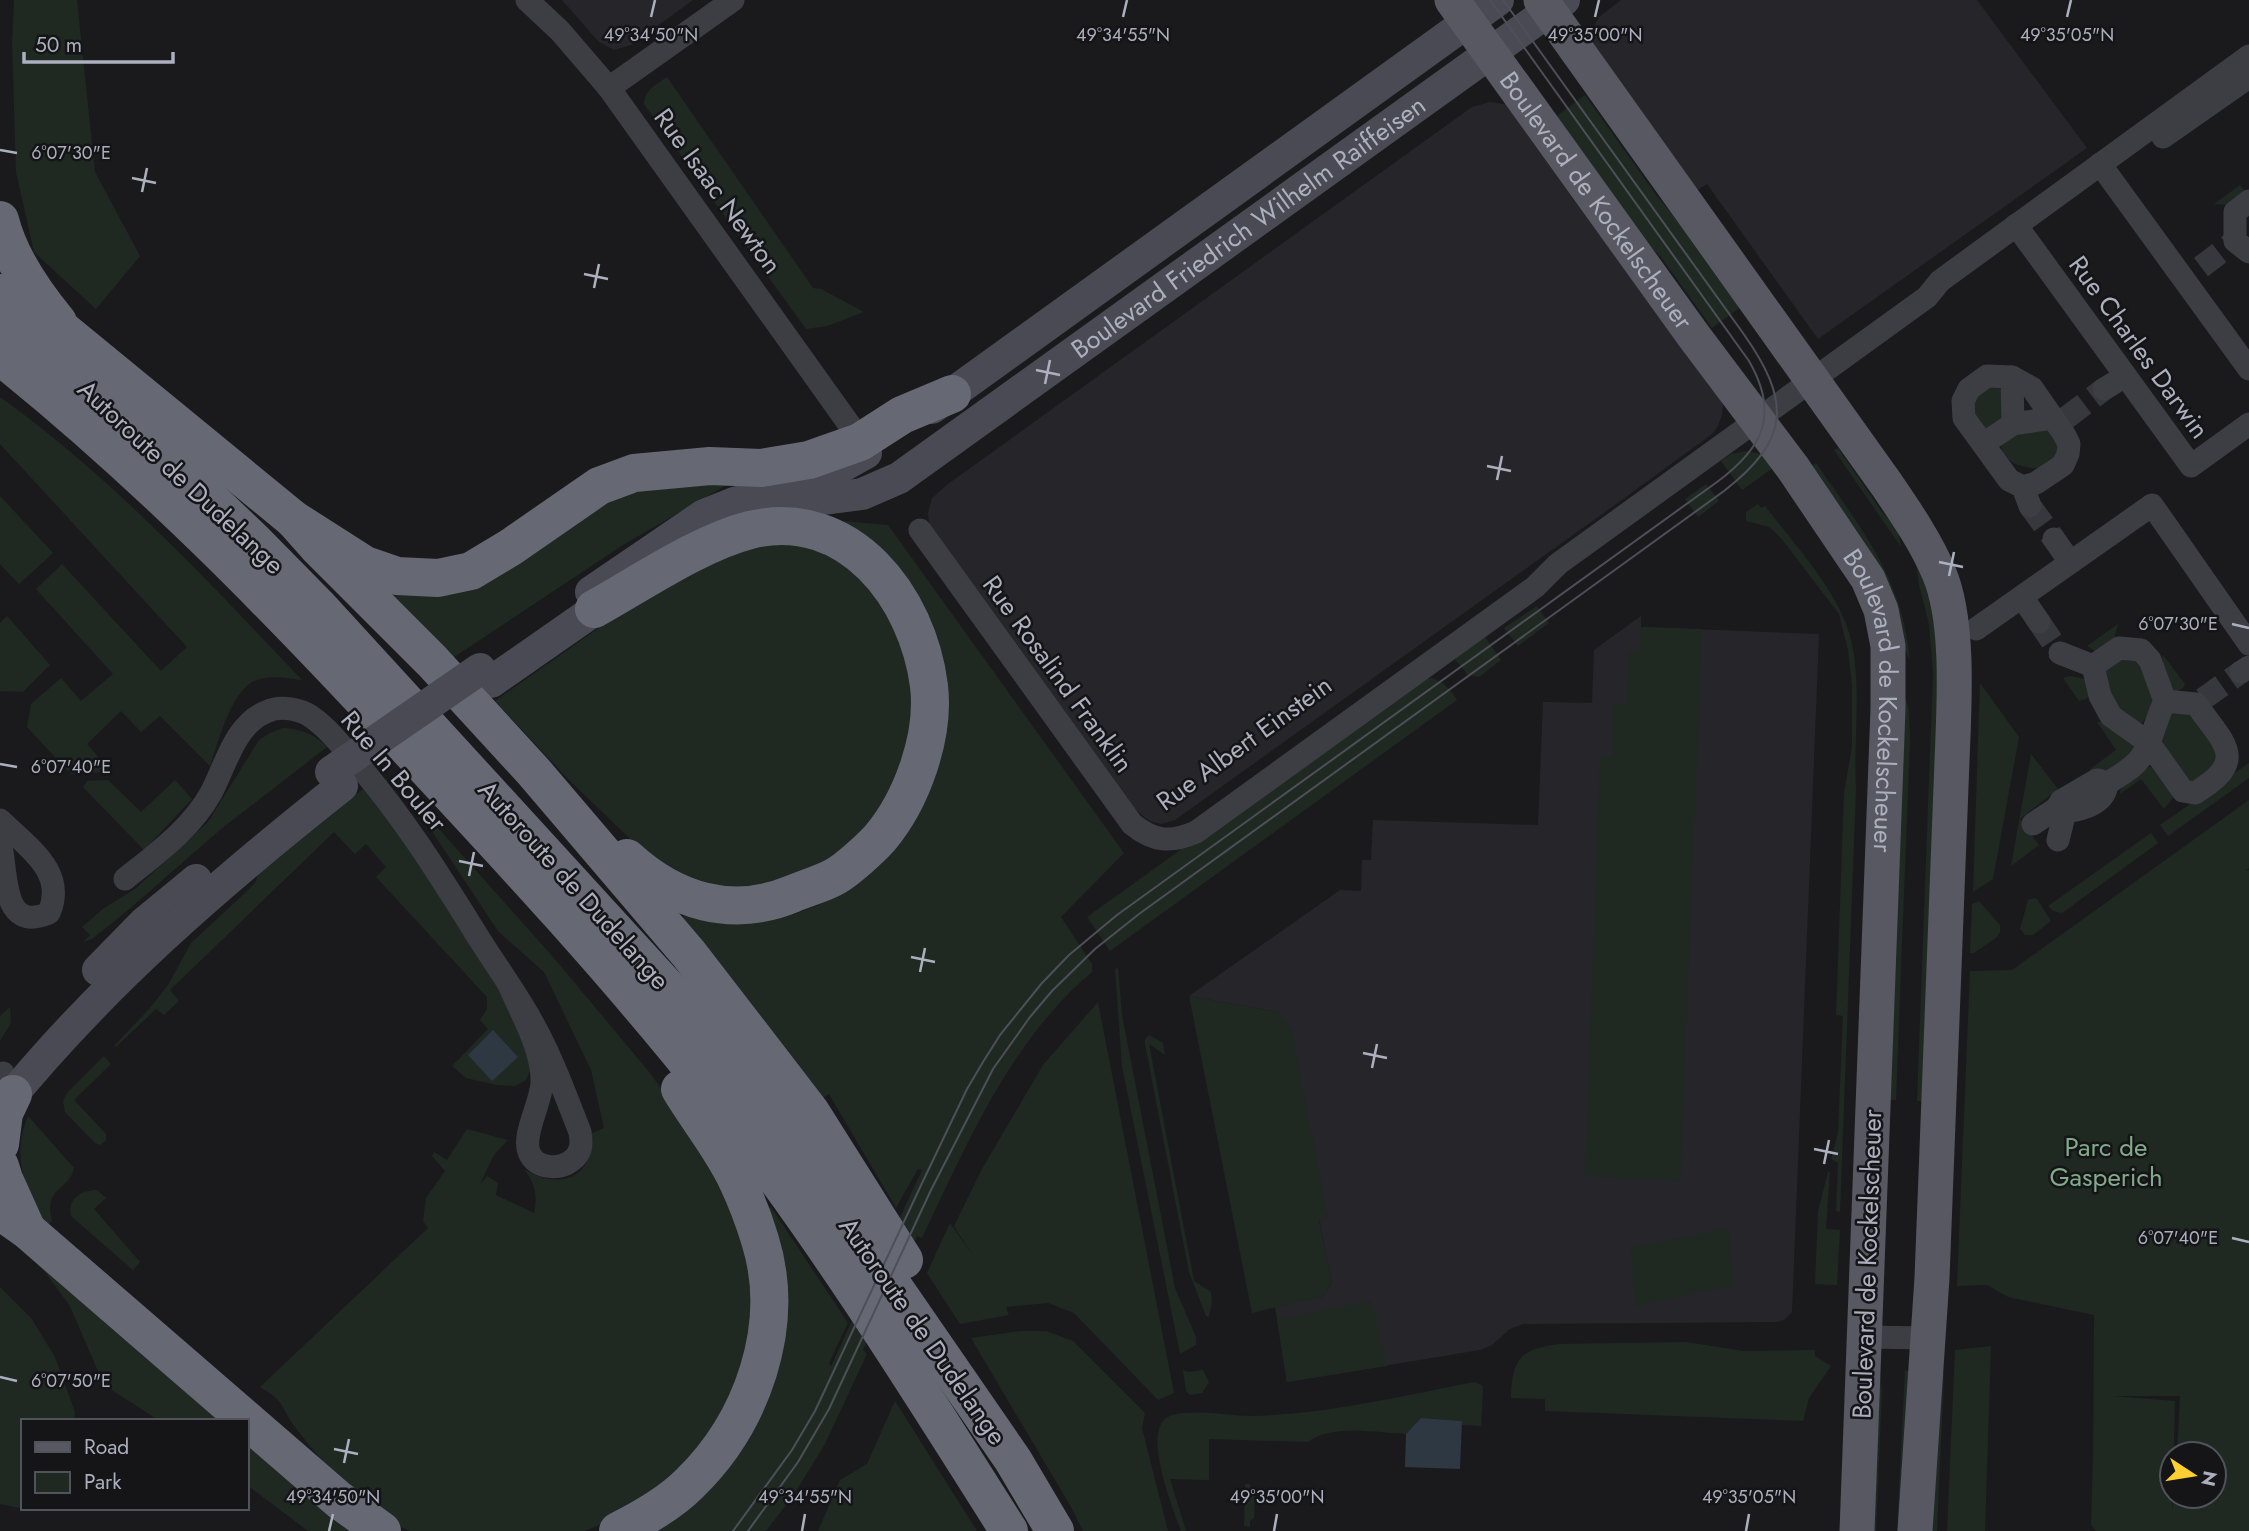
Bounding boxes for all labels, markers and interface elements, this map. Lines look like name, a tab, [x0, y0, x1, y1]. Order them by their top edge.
scale bar	[24, 21, 173, 65]
text: 49°34'50"N	[604, 22, 698, 48]
text: 49°34'55"N	[1076, 22, 1170, 48]
text: 49°35'00"N	[1548, 22, 1642, 48]
text: 49°35'05"N	[2020, 22, 2114, 48]
text: 50 m	[35, 30, 82, 60]
street label: Boulevard de Kockelscheuer	[1490, 64, 1702, 337]
street label: Boulevard Friedrich Wilhelm Raiffeisen	[1063, 86, 1434, 368]
street label: Rue Isaac Newton	[645, 100, 791, 282]
text: 6°07'30"E	[31, 140, 111, 166]
street label: Rue Charles Darwin	[2060, 248, 2218, 446]
street label: Autoroute de Dudelange	[69, 371, 293, 583]
street label: Boulevard de Kockelscheuer	[1834, 541, 1908, 853]
street label: Rue Rosalind Franklin	[973, 568, 1143, 780]
text: 6°07'30"E	[2138, 611, 2218, 637]
street label: Rue Albert Einstein	[1148, 666, 1340, 820]
street label: Rue In Bouler	[332, 702, 456, 840]
text: 6°07'40"E	[31, 754, 111, 780]
street label: Autoroute de Dudelange	[469, 772, 679, 998]
street label: Boulevard de Kockelscheuer	[1843, 1109, 1891, 1419]
park label: Parc de Gasperich	[2049, 1128, 2163, 1196]
street label: Autoroute de Dudelange	[830, 1209, 1016, 1453]
text: 6°07'40"E	[2138, 1225, 2218, 1251]
text: 6°07'50"E	[31, 1368, 111, 1394]
legend	[21, 1419, 248, 1510]
text: Road	[84, 1432, 129, 1462]
north arrow	[2158, 1440, 2228, 1510]
text: Park	[84, 1467, 122, 1497]
text: N	[2194, 1468, 2224, 1489]
text: 49°34'50"N	[286, 1484, 380, 1510]
text: 49°34'55"N	[758, 1484, 852, 1510]
text: 49°35'00"N	[1230, 1484, 1324, 1510]
text: 49°35'05"N	[1702, 1484, 1796, 1510]

